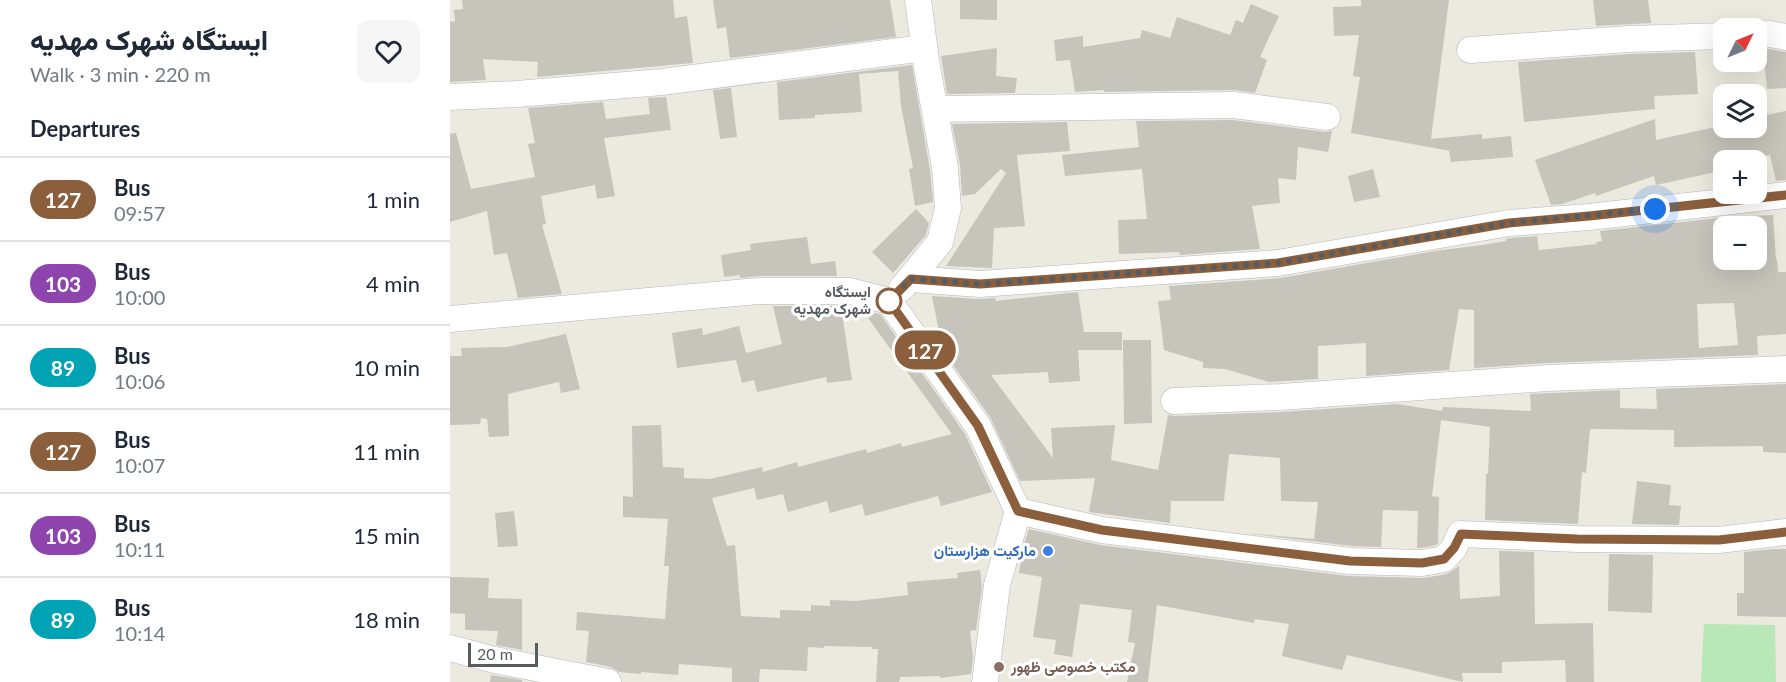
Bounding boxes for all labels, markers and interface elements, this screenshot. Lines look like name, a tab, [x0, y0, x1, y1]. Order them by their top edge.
north arrow	[1713, 18, 1767, 72]
map controls	[1713, 18, 1767, 270]
button: heart	[357, 20, 420, 83]
text: ایستگاه شهرک مهدیه	[30, 22, 268, 56]
text: Walk · 3 min · 220 m	[30, 62, 211, 86]
button: layers	[1713, 84, 1767, 138]
text: Departures	[30, 115, 140, 142]
button: +	[1713, 150, 1767, 204]
text: Bus	[114, 174, 150, 201]
text: 1 min	[366, 186, 420, 213]
text: 127	[45, 187, 81, 212]
your location	[1640, 194, 1670, 224]
text: 09:57	[114, 201, 165, 225]
button: −	[1713, 216, 1767, 270]
text: Bus	[114, 258, 150, 285]
text: 4 min	[366, 270, 420, 297]
text: 103	[45, 271, 81, 296]
place label: ایستگاه شهرک مهدیه	[793, 282, 871, 318]
text: 10:00	[114, 285, 165, 309]
marker: ایستگاه شهرک مهدیه	[876, 288, 902, 314]
line badge: 127	[890, 330, 960, 370]
text: 127	[907, 338, 943, 363]
text: Bus	[114, 342, 150, 369]
text: 10 min	[353, 354, 420, 381]
text: 89	[51, 355, 75, 380]
text: 10:06	[114, 369, 165, 393]
text: Bus	[114, 426, 150, 453]
text: 11 min	[353, 438, 420, 465]
text: 127	[45, 439, 81, 464]
text: 10:07	[114, 453, 165, 477]
text: Bus	[114, 510, 150, 537]
text: 15 min	[353, 522, 420, 549]
text: 103	[45, 523, 81, 548]
text: 10:11	[114, 537, 165, 561]
place label: مارکیت هزارستان	[934, 541, 1036, 560]
marker: مارکیت هزارستان	[1041, 544, 1055, 558]
text: Bus	[114, 594, 150, 621]
text: 18 min	[353, 606, 420, 633]
text: 89	[51, 607, 75, 632]
text: 10:14	[114, 621, 165, 645]
scale bar	[468, 640, 538, 668]
text: 20 m	[477, 644, 513, 663]
place label: مکتب خصوصی ظهور	[1010, 657, 1136, 676]
marker: مکتب خصوصی ظهور	[992, 660, 1006, 674]

